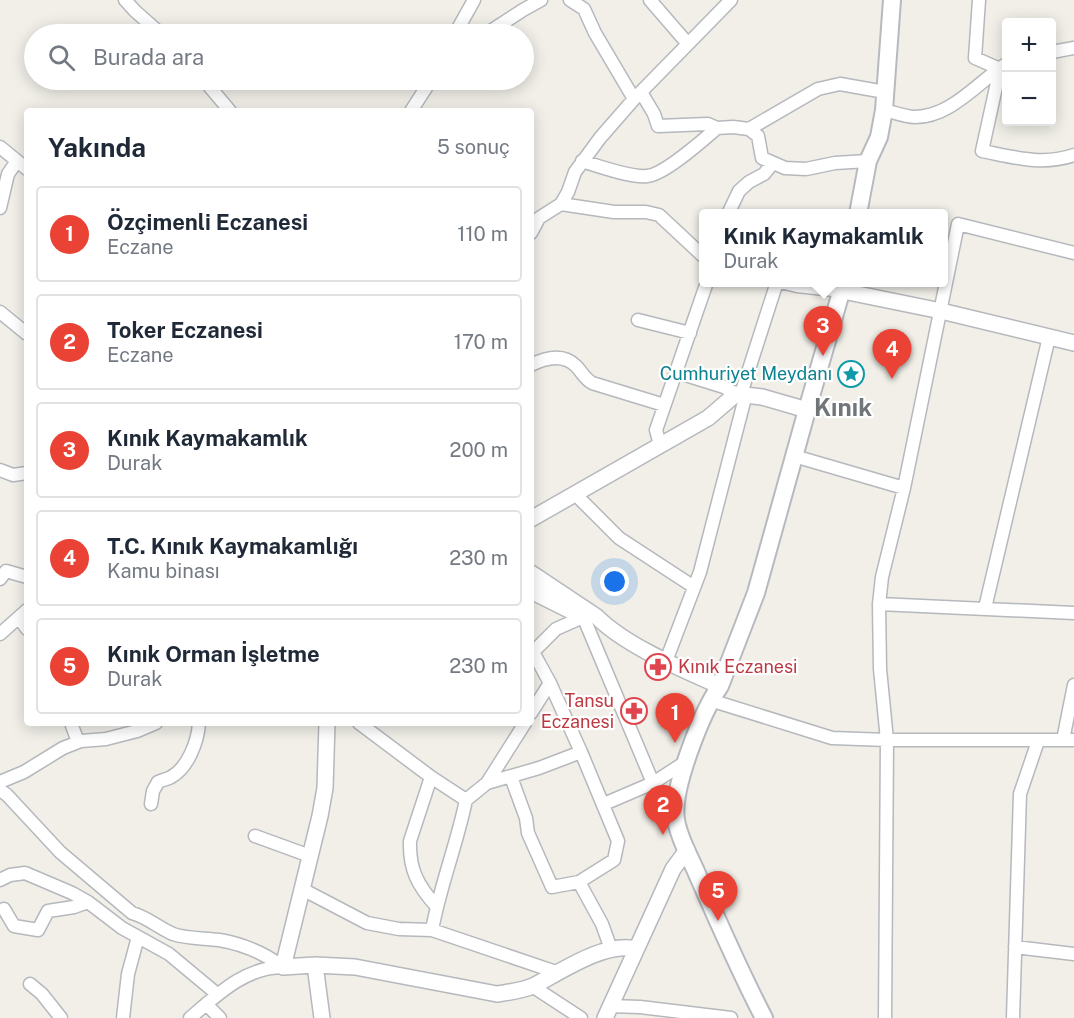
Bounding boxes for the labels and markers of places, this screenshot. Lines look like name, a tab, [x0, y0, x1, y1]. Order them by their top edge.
pin: 3	[804, 306, 842, 356]
pin: 4	[872, 330, 912, 379]
place icon: Cumhuriyet Meydanı	[836, 359, 866, 389]
place label: Cumhuriyet Meydanı	[660, 363, 832, 384]
pharmacy icon: Kınık Eczanesi	[643, 652, 673, 682]
place label: Kınık Eczanesi	[678, 656, 797, 677]
place label: Tansu Eczanesi	[541, 690, 614, 732]
pin: 1	[656, 694, 694, 743]
pharmacy icon: Tansu Eczanesi	[619, 696, 649, 726]
pin: 2	[644, 786, 682, 835]
pin: 5	[698, 872, 738, 921]

